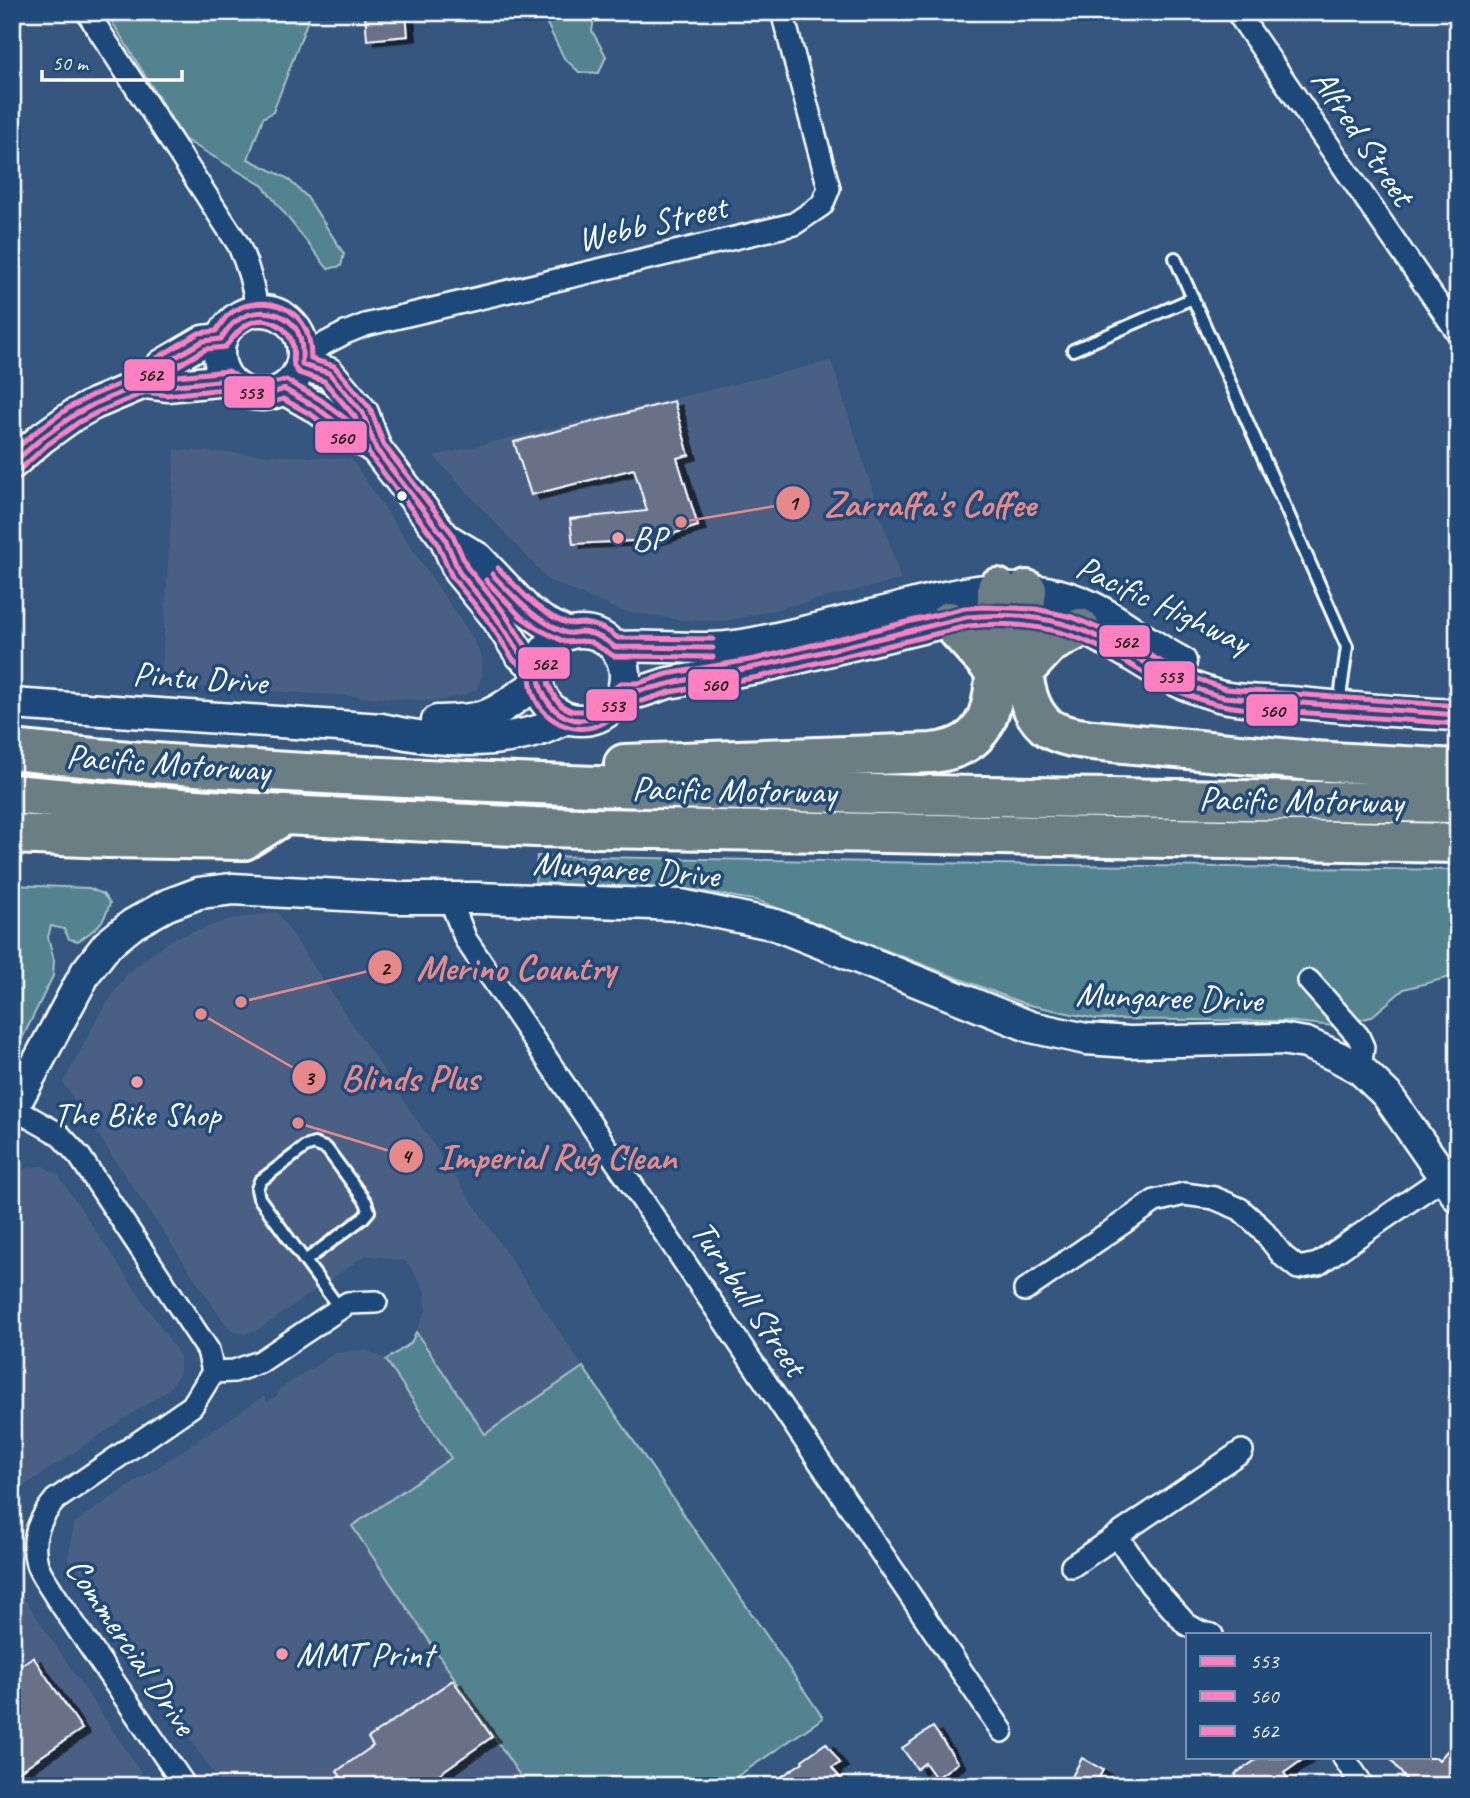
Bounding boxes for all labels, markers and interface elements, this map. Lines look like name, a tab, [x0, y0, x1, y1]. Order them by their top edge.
scale bar	[42, 38, 182, 82]
text: 50 m	[52, 50, 90, 76]
street label: Alfred Street	[1301, 60, 1427, 217]
street label: Webb Street	[573, 183, 734, 262]
line badge: 562	[123, 358, 176, 392]
text: 562	[137, 363, 165, 387]
line badge: 553	[223, 375, 276, 409]
text: 553	[237, 381, 265, 405]
line badge: 560	[314, 420, 368, 454]
text: 560	[328, 426, 356, 450]
callout: Zarraffa's Coffee	[775, 474, 1050, 532]
text: Zarraffa's Coffee	[824, 480, 1038, 527]
unlabelled marker	[395, 489, 409, 503]
text: 1	[788, 490, 800, 516]
place label: BP	[632, 516, 671, 561]
marker: BP	[610, 530, 626, 546]
street label: Pacific Highway	[1069, 544, 1260, 665]
line badge: 562	[1098, 624, 1151, 658]
text: 562	[1112, 630, 1140, 654]
line badge: 562	[517, 646, 571, 680]
street label: Pintu Drive	[131, 651, 271, 705]
text: 562	[531, 652, 559, 676]
line badge: 553	[1143, 660, 1196, 693]
text: 553	[1157, 665, 1185, 689]
line badge: 560	[687, 668, 740, 701]
text: 560	[701, 673, 729, 697]
line badge: 553	[585, 688, 638, 722]
line badge: 560	[1245, 693, 1299, 727]
text: 553	[599, 694, 627, 718]
text: 560	[1259, 699, 1287, 723]
street label: Pacific Motorway	[65, 733, 274, 793]
street label: Pacific Motorway	[632, 766, 839, 814]
street label: Pacific Motorway	[1199, 776, 1406, 824]
street label: Mungaree Drive	[531, 840, 723, 898]
callout: Merino Country	[368, 938, 630, 996]
text: Merino Country	[416, 944, 619, 991]
text: 2	[380, 955, 392, 981]
street label: Mungaree Drive	[1075, 971, 1266, 1023]
callout: Blinds Plus	[292, 1048, 493, 1106]
text: Blinds Plus	[341, 1054, 483, 1101]
text: 3	[304, 1065, 316, 1091]
marker: The Bike Shop	[129, 1074, 145, 1090]
place label: The Bike Shop	[53, 1092, 222, 1137]
callout: Imperial Rug Clean	[389, 1127, 690, 1185]
text: Imperial Rug Clean	[438, 1133, 677, 1180]
text: 4	[401, 1143, 413, 1169]
street label: Turnbull Street	[681, 1212, 819, 1387]
street label: Commercial Drive	[55, 1549, 208, 1746]
place label: MMT Print	[296, 1632, 438, 1677]
legend	[1186, 1633, 1432, 1759]
marker: MMT Print	[274, 1646, 290, 1662]
text: 553	[1250, 1648, 1280, 1674]
text: 560	[1250, 1683, 1280, 1709]
text: 562	[1250, 1718, 1280, 1744]

